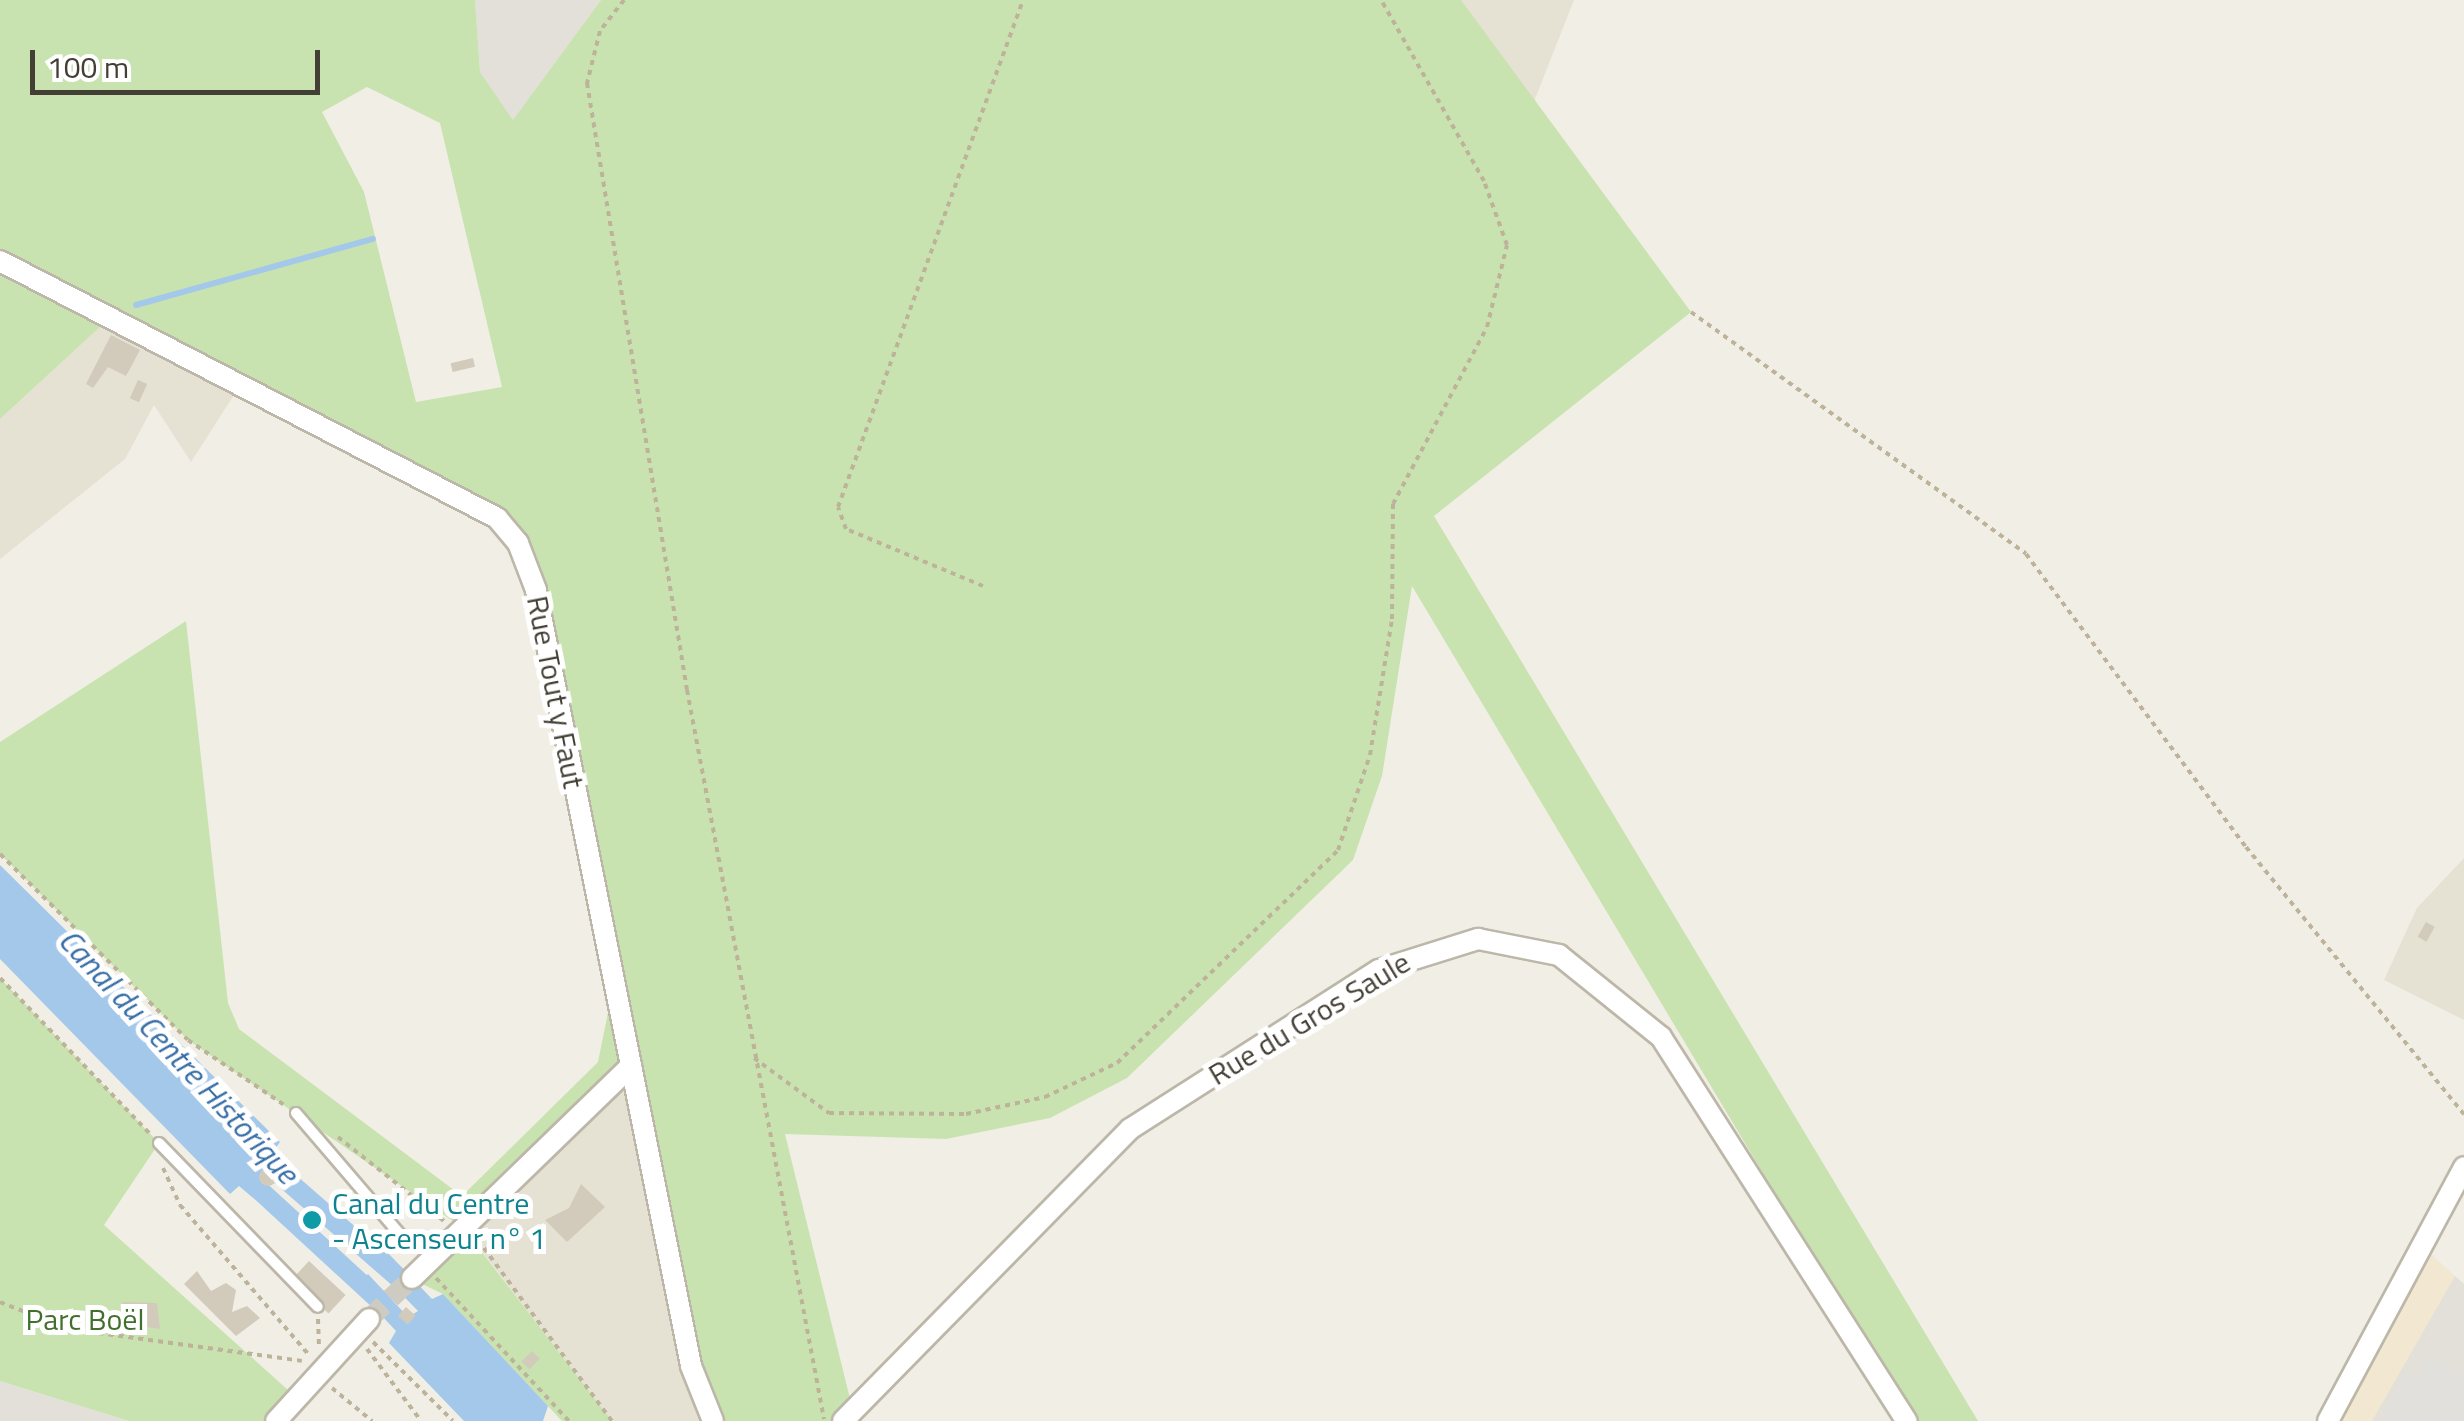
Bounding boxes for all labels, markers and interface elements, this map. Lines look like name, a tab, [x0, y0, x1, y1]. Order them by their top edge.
scale bar	[35, 30, 325, 92]
text: 100 m	[47, 44, 129, 90]
street label: Rue Tout y Faut	[520, 593, 592, 791]
water label: Canal du Centre Historique	[51, 921, 307, 1191]
street label: Rue du Gros Saule	[1202, 944, 1416, 1092]
place label: Canal du Centre - Ascenseur n° 1	[332, 1185, 546, 1256]
marker: Canal du Centre - Ascenseur n° 1	[301, 1209, 323, 1231]
park label: Parc Boël	[26, 1301, 144, 1337]

